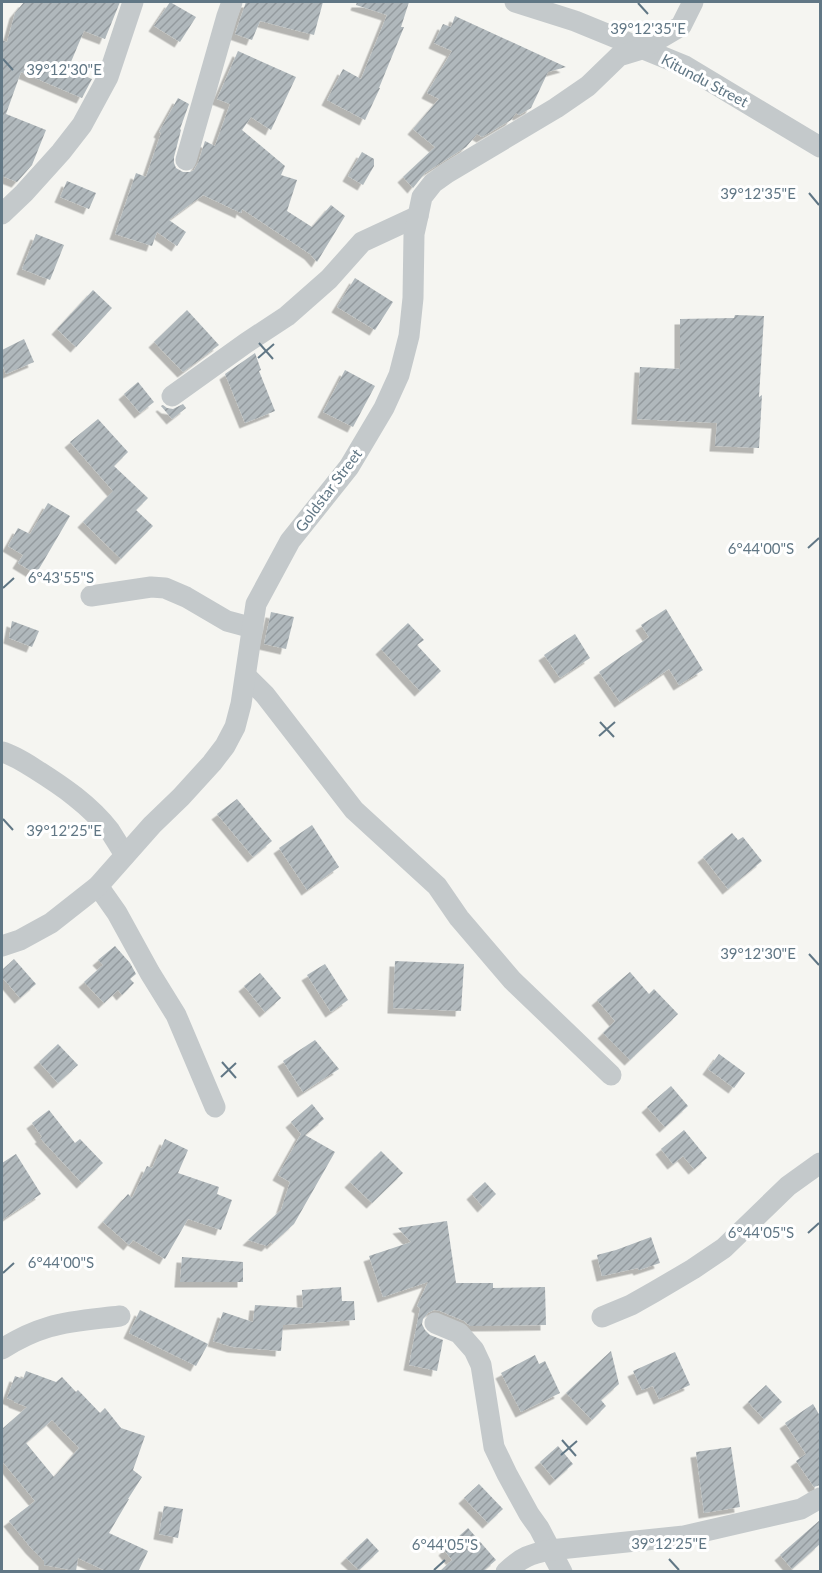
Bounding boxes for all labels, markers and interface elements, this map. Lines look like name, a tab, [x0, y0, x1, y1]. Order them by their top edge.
text: 39°12'35"E	[610, 19, 686, 37]
street label: Kitundu Street	[659, 50, 752, 111]
text: 39°12'30"E	[26, 60, 102, 78]
text: 39°12'35"E	[720, 184, 796, 202]
street label: Goldstar Street	[291, 445, 365, 535]
text: 6°44'00"S	[728, 539, 794, 557]
text: 6°43'55"S	[28, 568, 94, 586]
text: 39°12'25"E	[26, 821, 102, 839]
text: 39°12'30"E	[720, 944, 796, 962]
text: 6°44'05"S	[728, 1223, 794, 1241]
text: 6°44'00"S	[28, 1253, 94, 1271]
text: 39°12'25"E	[631, 1534, 707, 1552]
text: 6°44'05"S	[412, 1535, 478, 1553]

